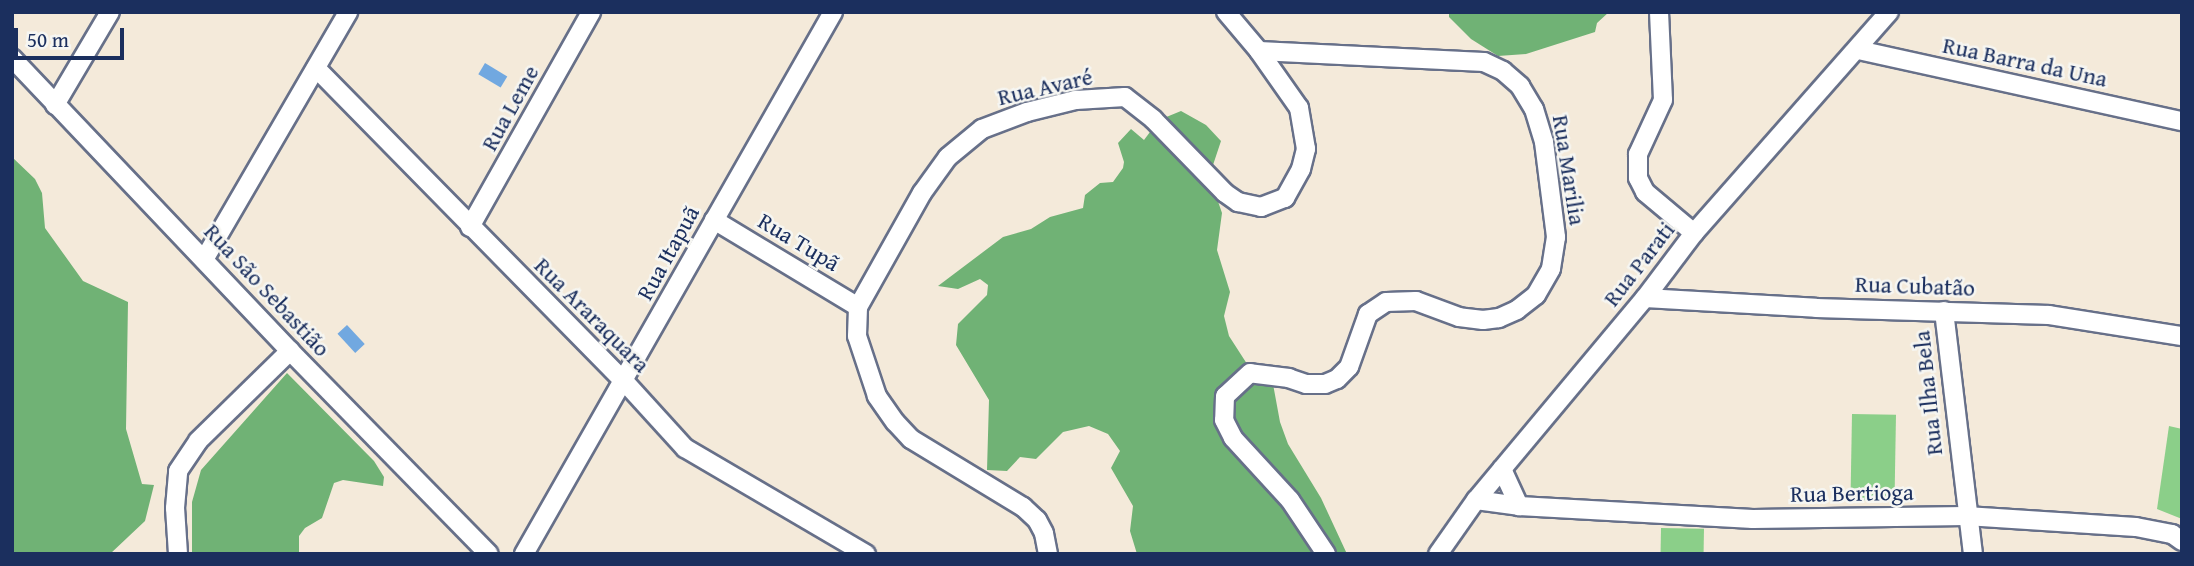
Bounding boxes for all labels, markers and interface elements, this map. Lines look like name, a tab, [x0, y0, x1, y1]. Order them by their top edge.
scale bar	[18, 14, 128, 58]
text: 50 m	[27, 24, 69, 55]
street label: Rua Barra da Una	[1940, 31, 2110, 93]
street label: Rua Leme	[475, 61, 545, 155]
street label: Rua Avaré	[995, 63, 1095, 111]
street label: Rua Marilia	[1547, 113, 1591, 227]
street label: Rua Itapuã	[631, 201, 705, 305]
street label: Rua Tupã	[753, 207, 845, 277]
street label: Rua Parati	[1597, 216, 1681, 312]
street label: Rua São Sebastião	[198, 218, 336, 362]
street label: Rua Araraquara	[529, 252, 655, 378]
street label: Rua Cubatão	[1855, 270, 1975, 302]
street label: Rua Ilha Bela	[1908, 329, 1948, 457]
street label: Rua Bertioga	[1790, 478, 1914, 508]

